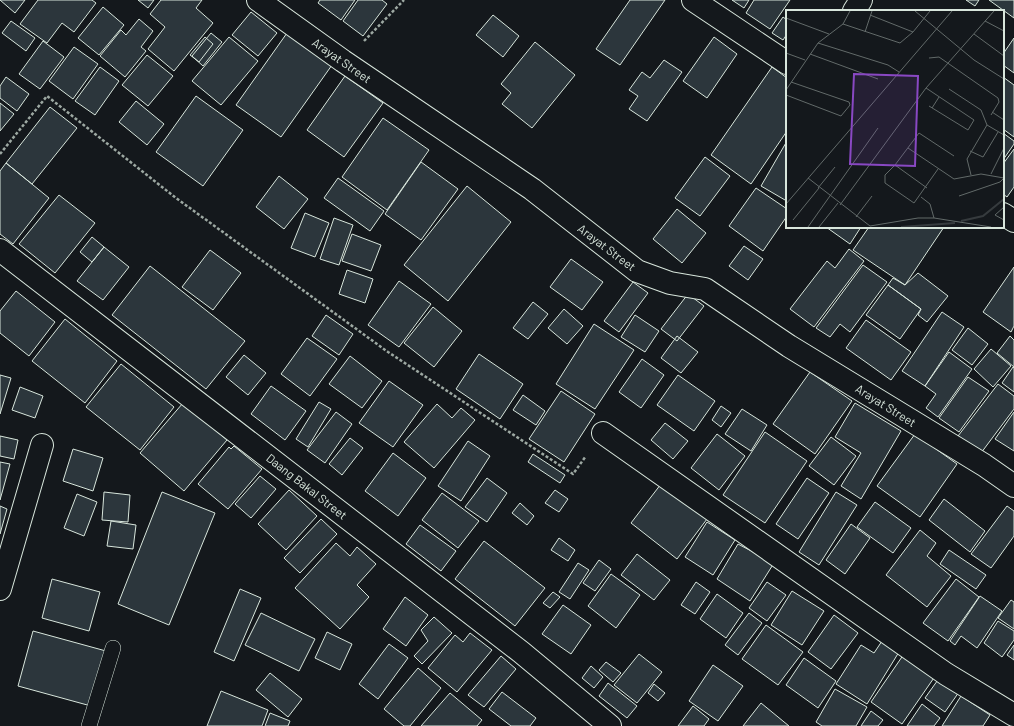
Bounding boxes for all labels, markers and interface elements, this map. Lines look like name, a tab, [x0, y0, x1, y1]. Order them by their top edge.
inset map	[786, 10, 1004, 228]
street label: Arayat Street	[310, 35, 374, 85]
street label: Arayat Street	[575, 221, 639, 273]
street label: Arayat Street	[853, 381, 919, 429]
street label: Daang Bakal Street	[264, 450, 350, 522]

